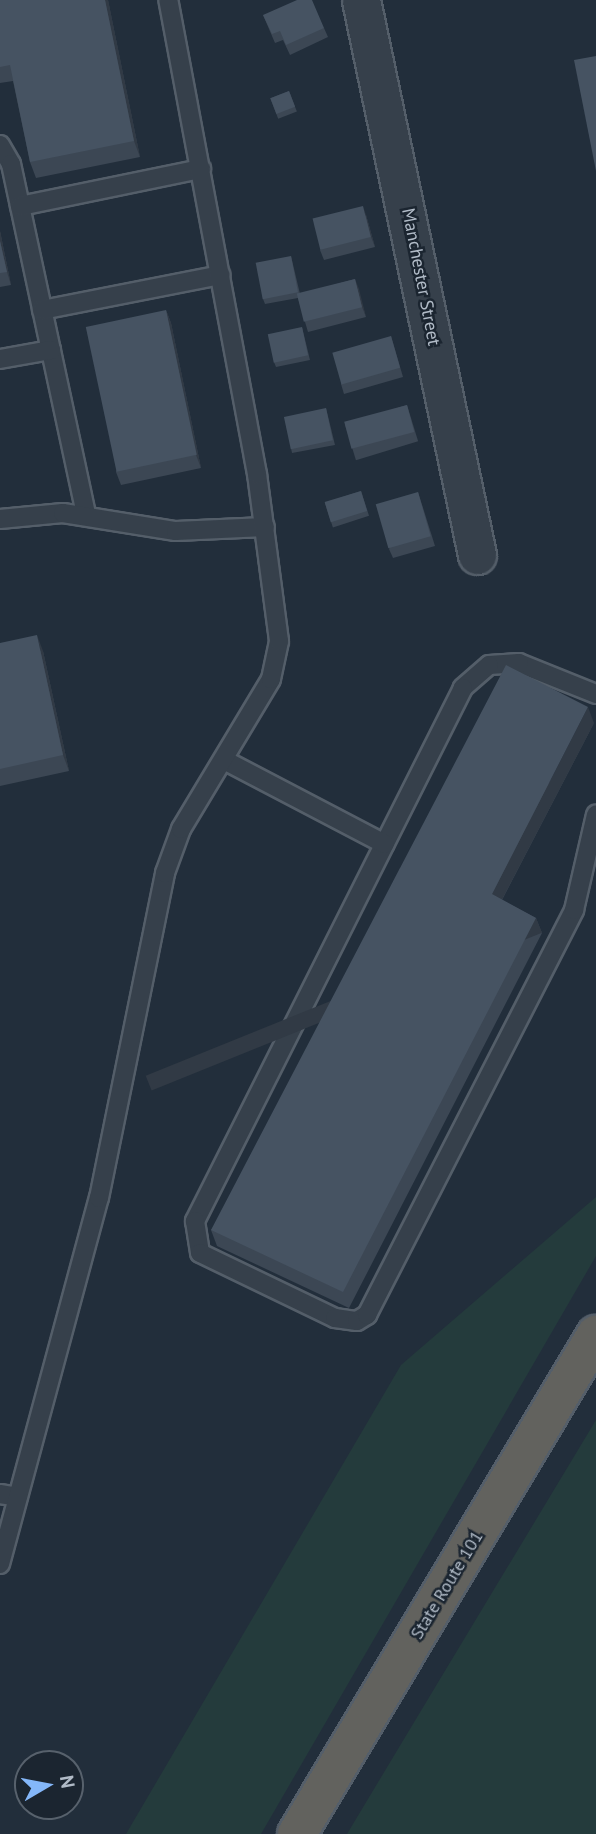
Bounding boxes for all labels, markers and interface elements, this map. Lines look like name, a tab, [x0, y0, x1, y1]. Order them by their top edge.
street label: Manchester Street	[397, 206, 445, 348]
street label: State Route 101	[406, 1527, 488, 1643]
north arrow	[14, 1750, 84, 1820]
text: N	[55, 1773, 81, 1790]

